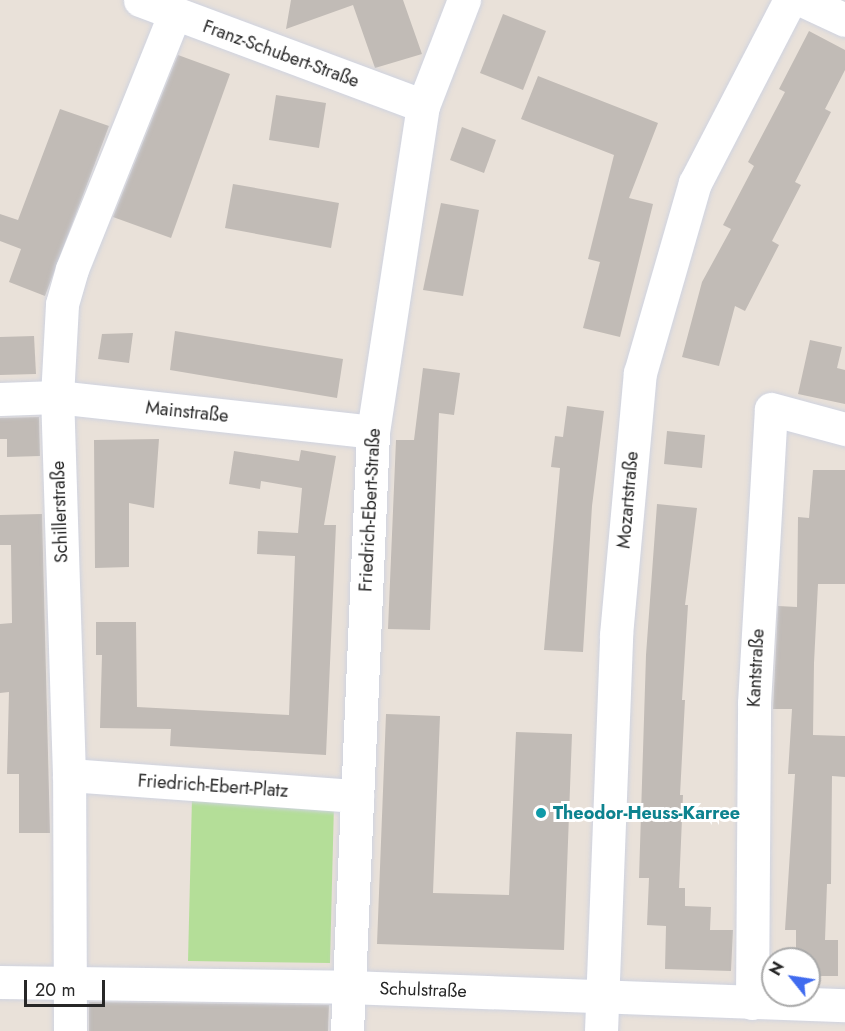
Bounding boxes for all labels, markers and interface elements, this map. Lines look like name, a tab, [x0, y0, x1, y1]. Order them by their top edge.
street label: Franz-Schubert-Straße	[200, 16, 362, 92]
street label: Mainstraße	[144, 397, 230, 427]
street label: Friedrich-Ebert-Straße	[355, 428, 385, 592]
street label: Mozartstraße	[613, 451, 643, 549]
street label: Schillerstraße	[47, 461, 73, 563]
street label: Kantstraße	[743, 628, 769, 708]
street label: Friedrich-Ebert-Platz	[137, 770, 289, 802]
place label: Theodor-Heuss-Karree	[553, 802, 740, 824]
marker: Theodor-Heuss-Karree	[534, 806, 548, 820]
north arrow	[761, 947, 821, 1007]
text: N	[764, 957, 790, 980]
scale bar	[27, 968, 108, 1006]
text: 20 m	[35, 977, 75, 1003]
street label: Schulstraße	[379, 978, 467, 1002]

